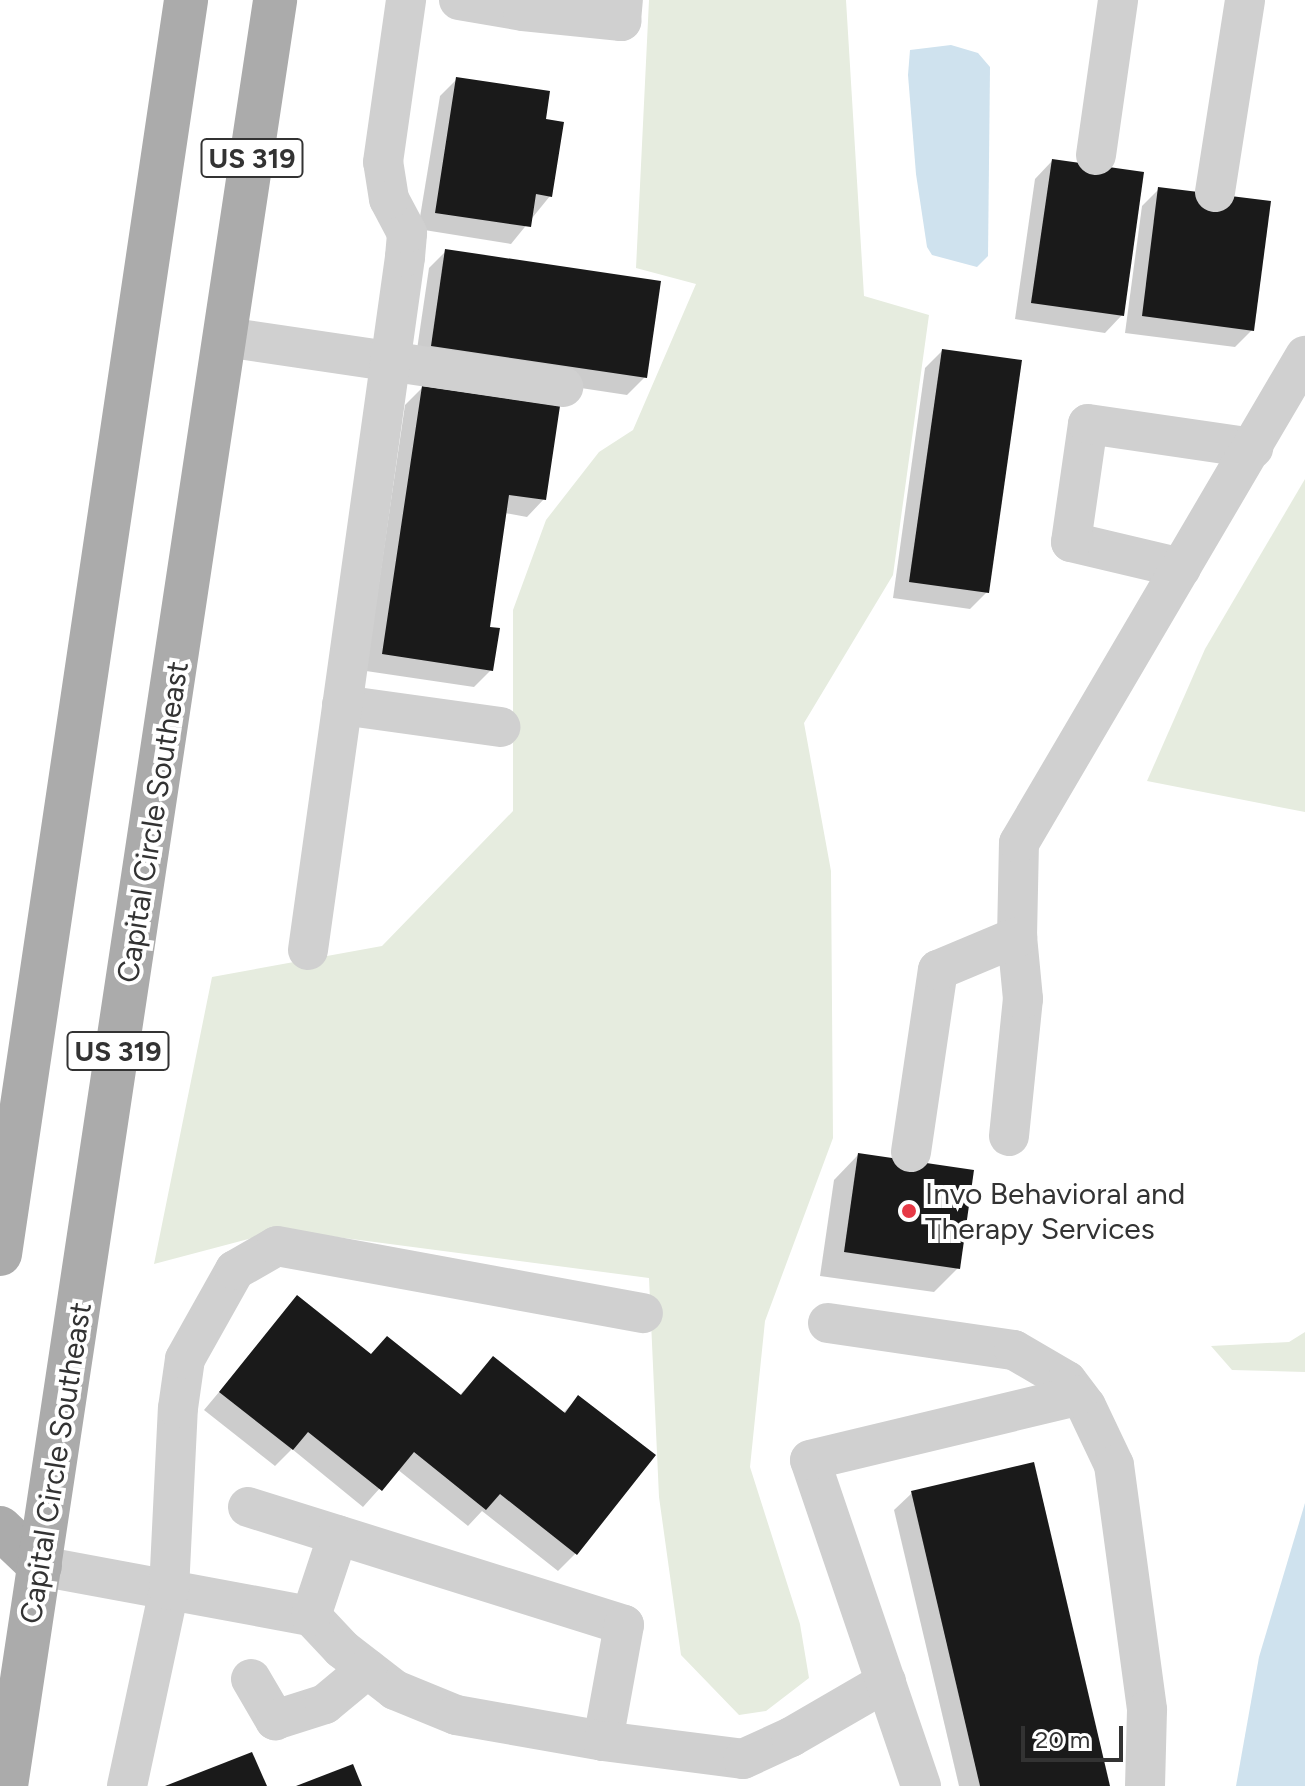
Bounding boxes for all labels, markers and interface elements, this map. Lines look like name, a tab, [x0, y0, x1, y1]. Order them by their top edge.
road number: US 319	[200, 134, 304, 182]
street label: Capital Circle Southeast	[110, 659, 196, 985]
road number: US 319	[66, 1027, 170, 1075]
place label: Invo Behavioral and Therapy Services	[925, 1176, 1185, 1246]
marker: Invo Behavioral and Therapy Services	[900, 1202, 918, 1220]
street label: Capital Circle Southeast	[13, 1300, 99, 1626]
scale bar	[1025, 1710, 1127, 1760]
text: 20 m	[1035, 1725, 1090, 1754]

